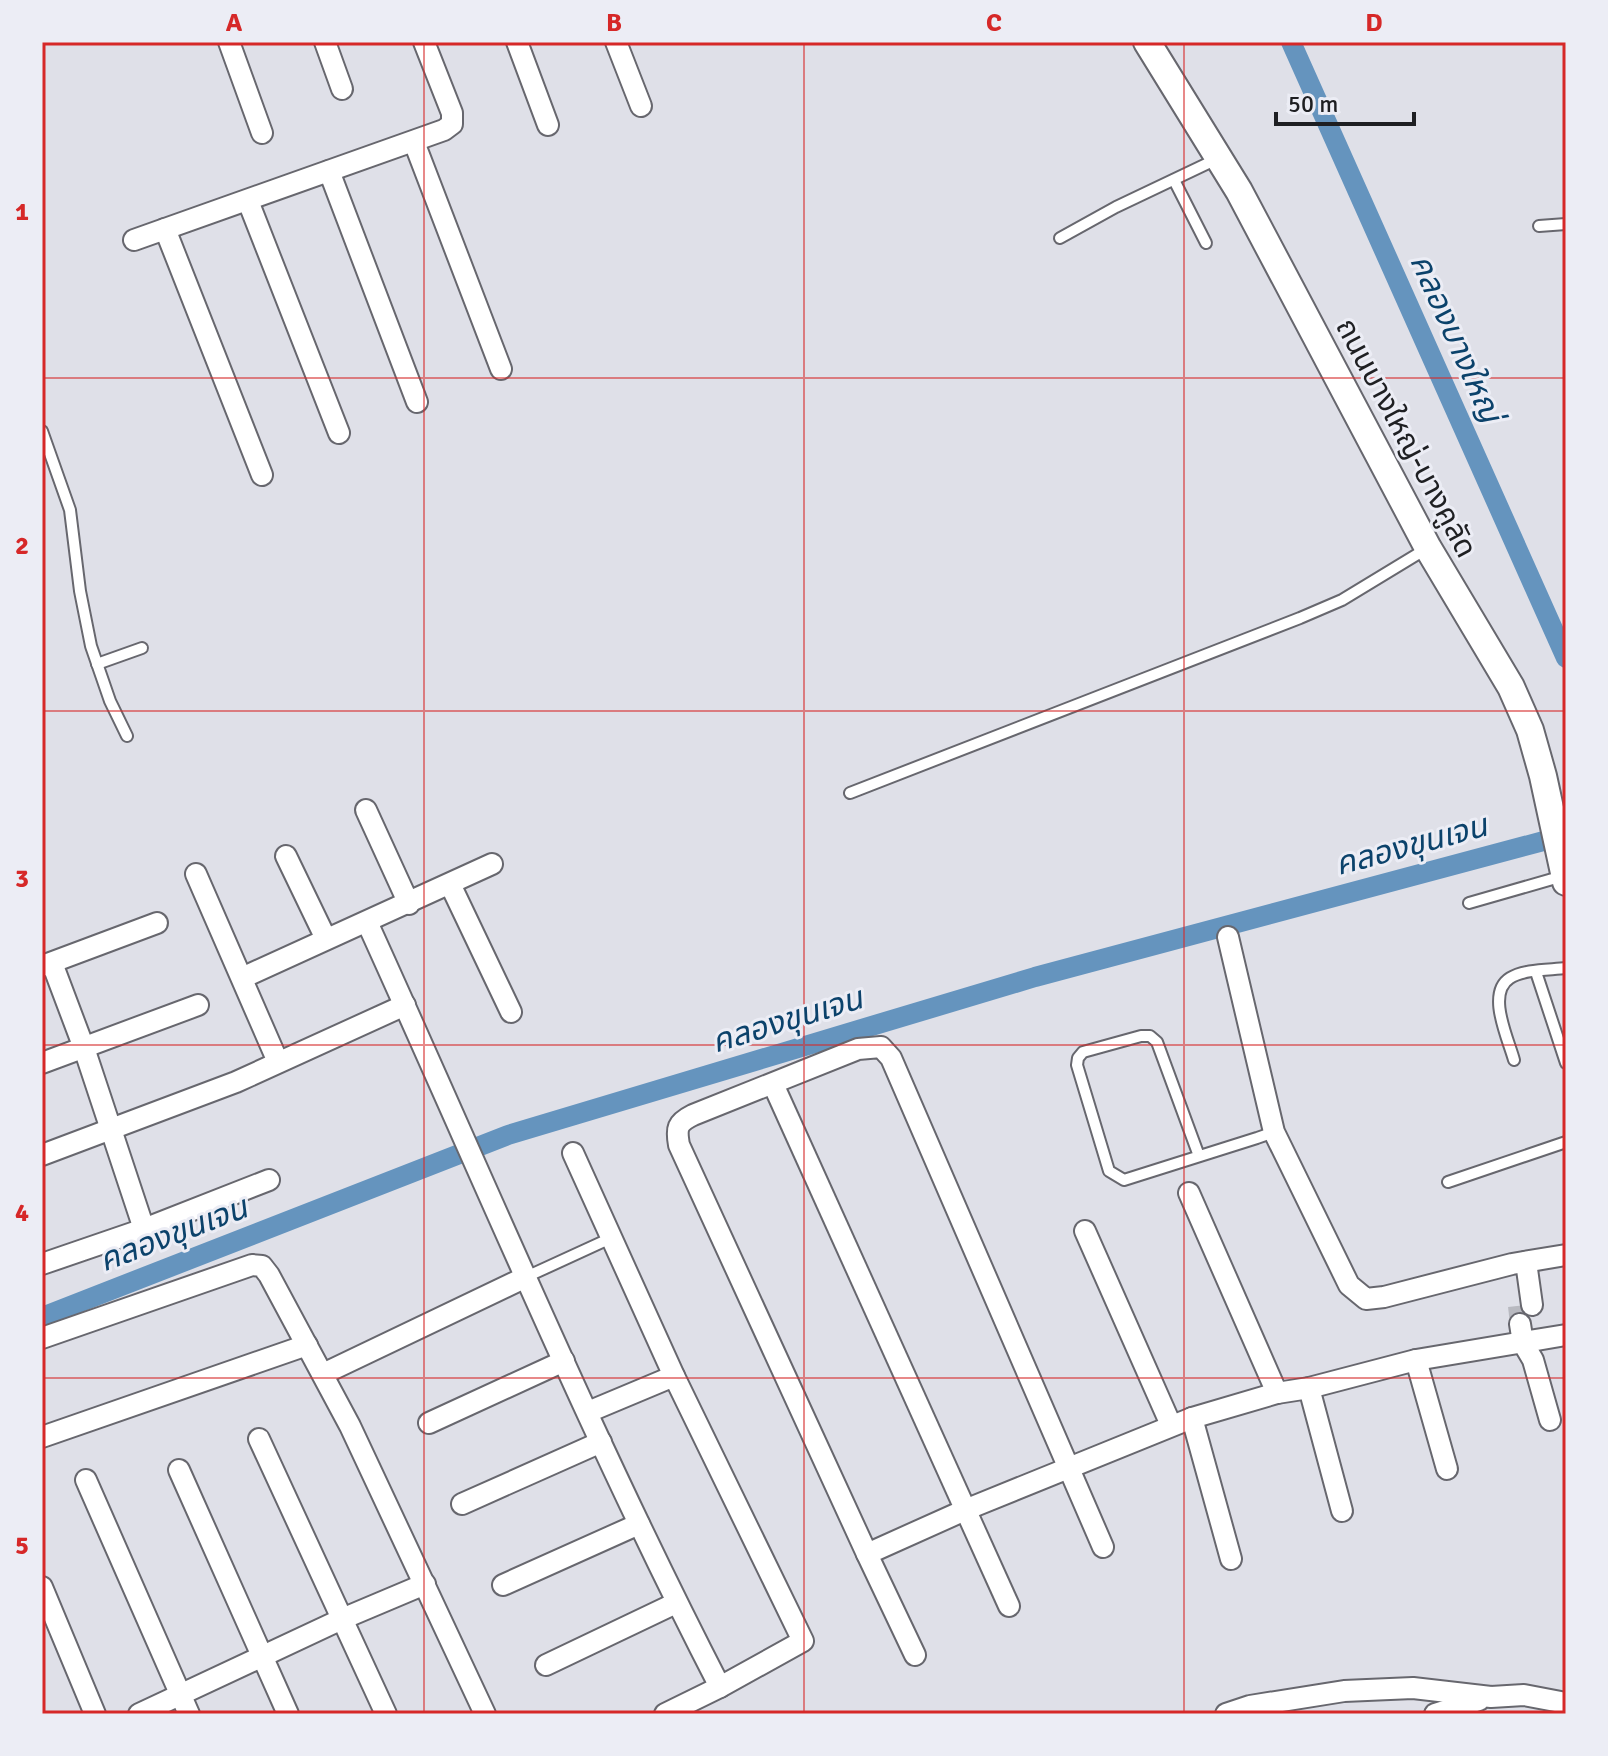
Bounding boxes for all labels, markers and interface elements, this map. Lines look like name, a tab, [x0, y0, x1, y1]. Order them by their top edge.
text: A	[226, 7, 243, 39]
text: B	[606, 7, 622, 39]
text: C	[986, 7, 1002, 39]
text: D	[1365, 7, 1383, 39]
scale bar	[1276, 76, 1414, 126]
text: 50 m	[1288, 89, 1338, 119]
text: 1	[15, 196, 29, 228]
water label: คลองบางใหญ่	[1402, 248, 1512, 432]
street label: ถนนบางใหญ่-บางคูลัด	[1327, 312, 1485, 564]
text: 2	[15, 530, 29, 562]
water label: คลองขุนเจน	[1331, 805, 1494, 884]
text: 3	[15, 863, 29, 895]
water label: คลองขุนเจน	[707, 978, 869, 1061]
water label: คลองขุนเจน	[93, 1187, 255, 1280]
text: 4	[15, 1197, 29, 1229]
text: 5	[15, 1530, 29, 1562]

